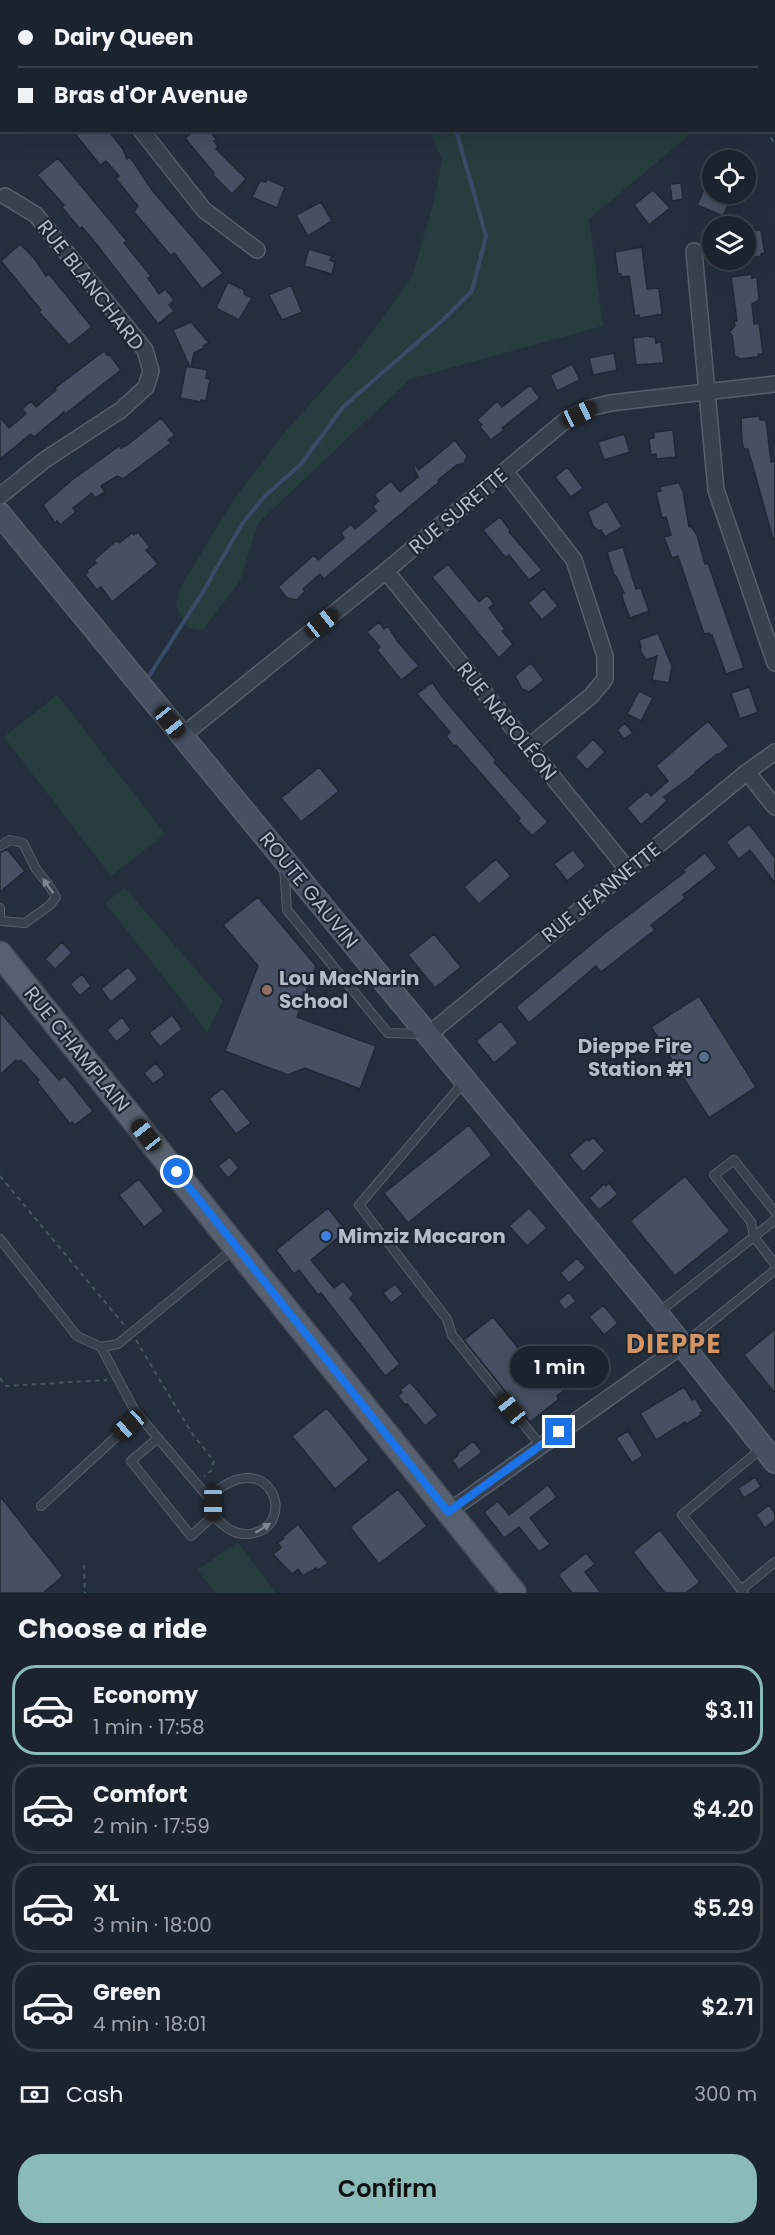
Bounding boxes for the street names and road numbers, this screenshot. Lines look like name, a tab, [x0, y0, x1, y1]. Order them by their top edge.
street label: RUE BLANCHARD	[31, 214, 151, 356]
street label: RUE SURETTE	[403, 461, 513, 561]
street label: RUE NAPOLÉON	[451, 656, 563, 786]
street label: ROUTE GAUVIN	[253, 826, 365, 954]
street label: RUE JEANNETTE	[536, 835, 666, 949]
street label: RUE CHAMPLAIN	[18, 980, 136, 1118]

